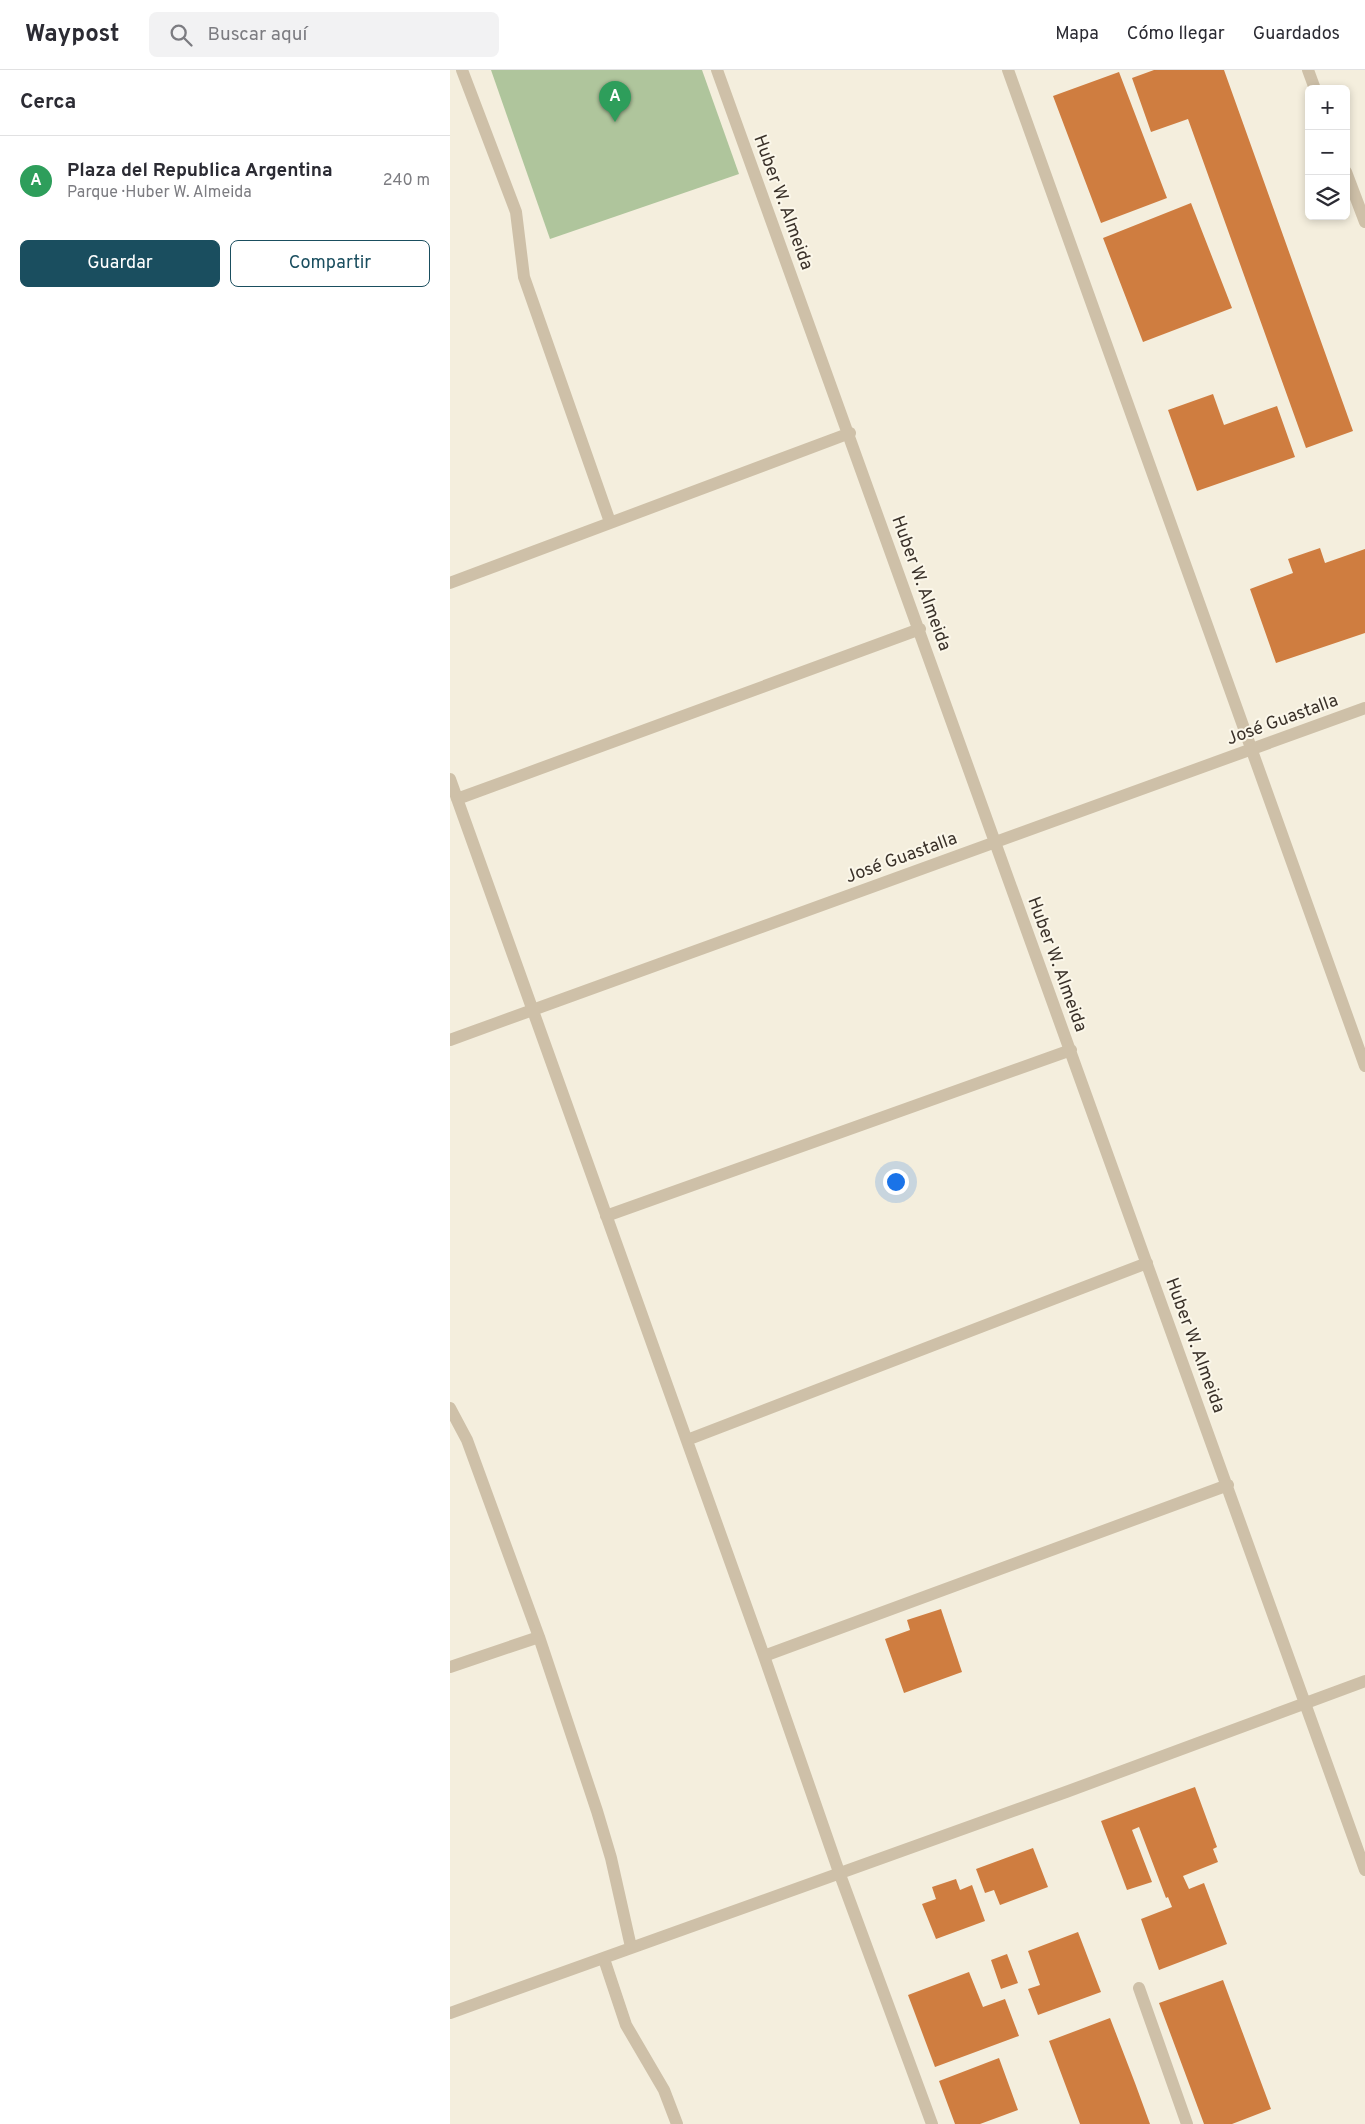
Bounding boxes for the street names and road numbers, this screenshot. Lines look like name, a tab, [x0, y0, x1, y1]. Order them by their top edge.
street label: Huber W. Almeida	[747, 132, 818, 273]
street label: Huber W. Almeida	[885, 513, 956, 654]
street label: José Guastalla	[1223, 690, 1342, 751]
street label: José Guastalla	[842, 828, 961, 889]
street label: Huber W. Almeida	[1021, 894, 1092, 1035]
street label: Huber W. Almeida	[1159, 1275, 1230, 1416]

